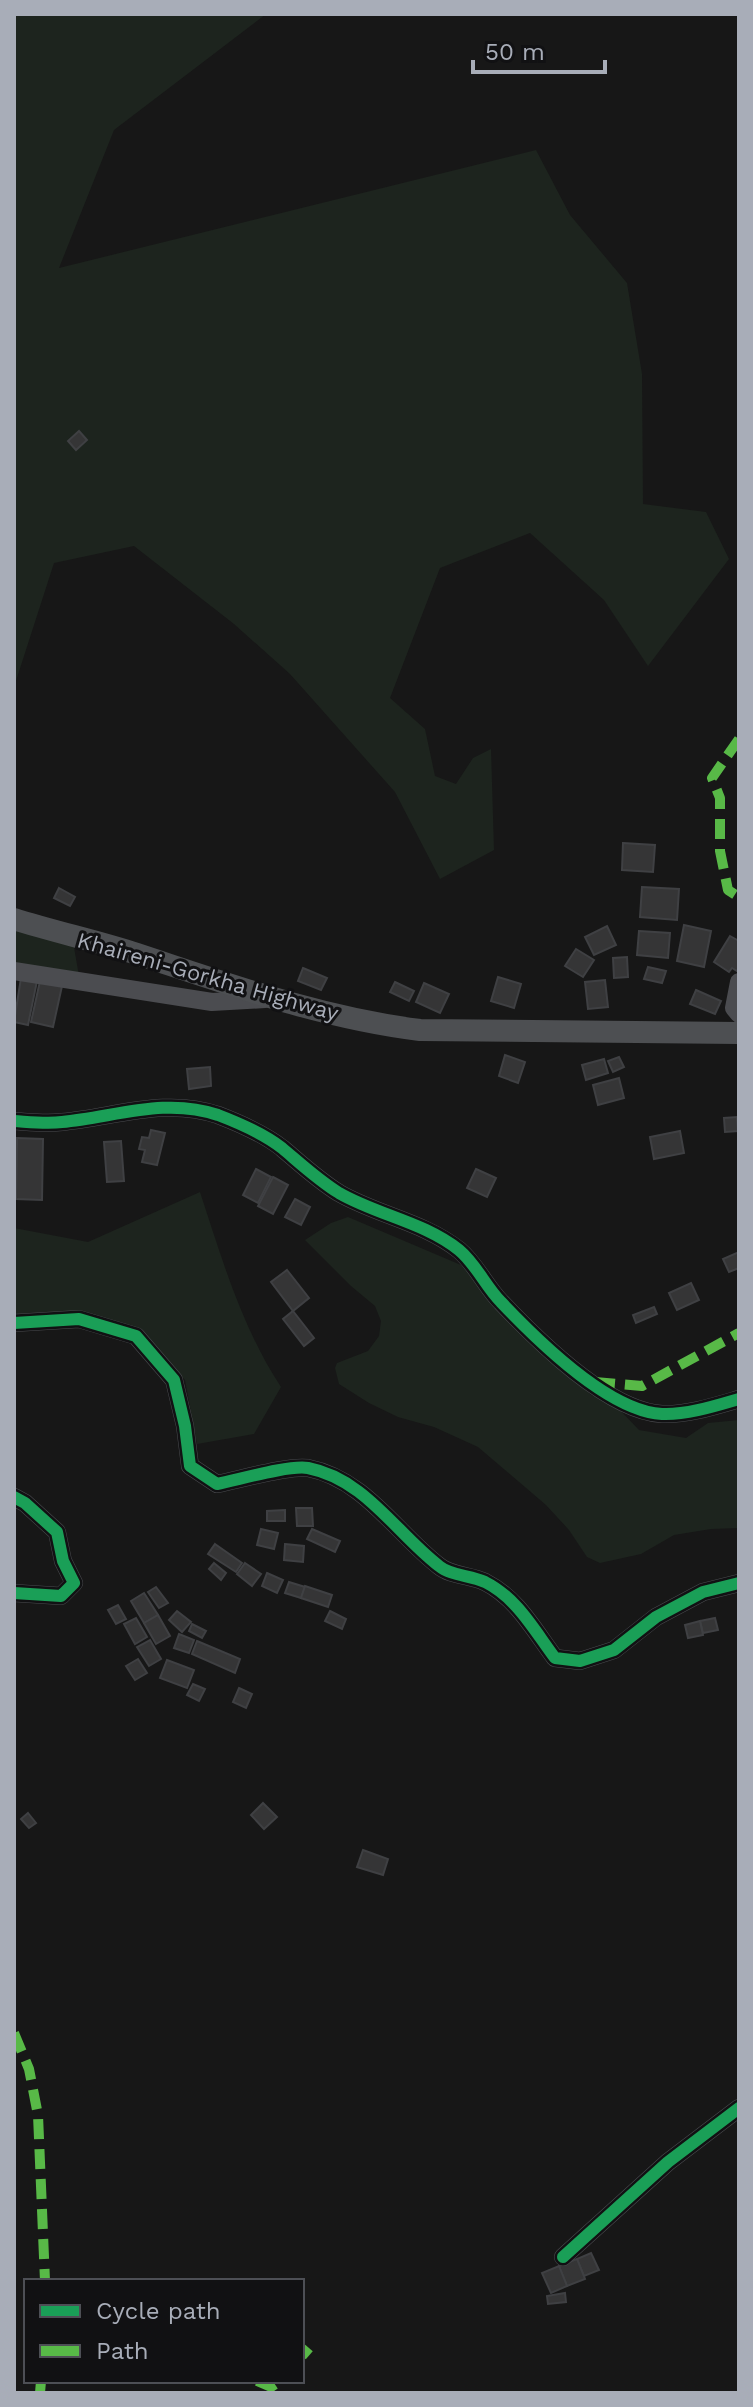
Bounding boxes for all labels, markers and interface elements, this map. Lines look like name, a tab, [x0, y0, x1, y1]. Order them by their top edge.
scale bar	[473, 24, 605, 74]
text: 50 m	[485, 38, 545, 66]
street label: Khaireni-Gorkha Highway	[74, 927, 342, 1026]
legend	[24, 2279, 304, 2383]
text: Cycle path	[96, 2297, 221, 2325]
text: Path	[96, 2337, 149, 2365]

